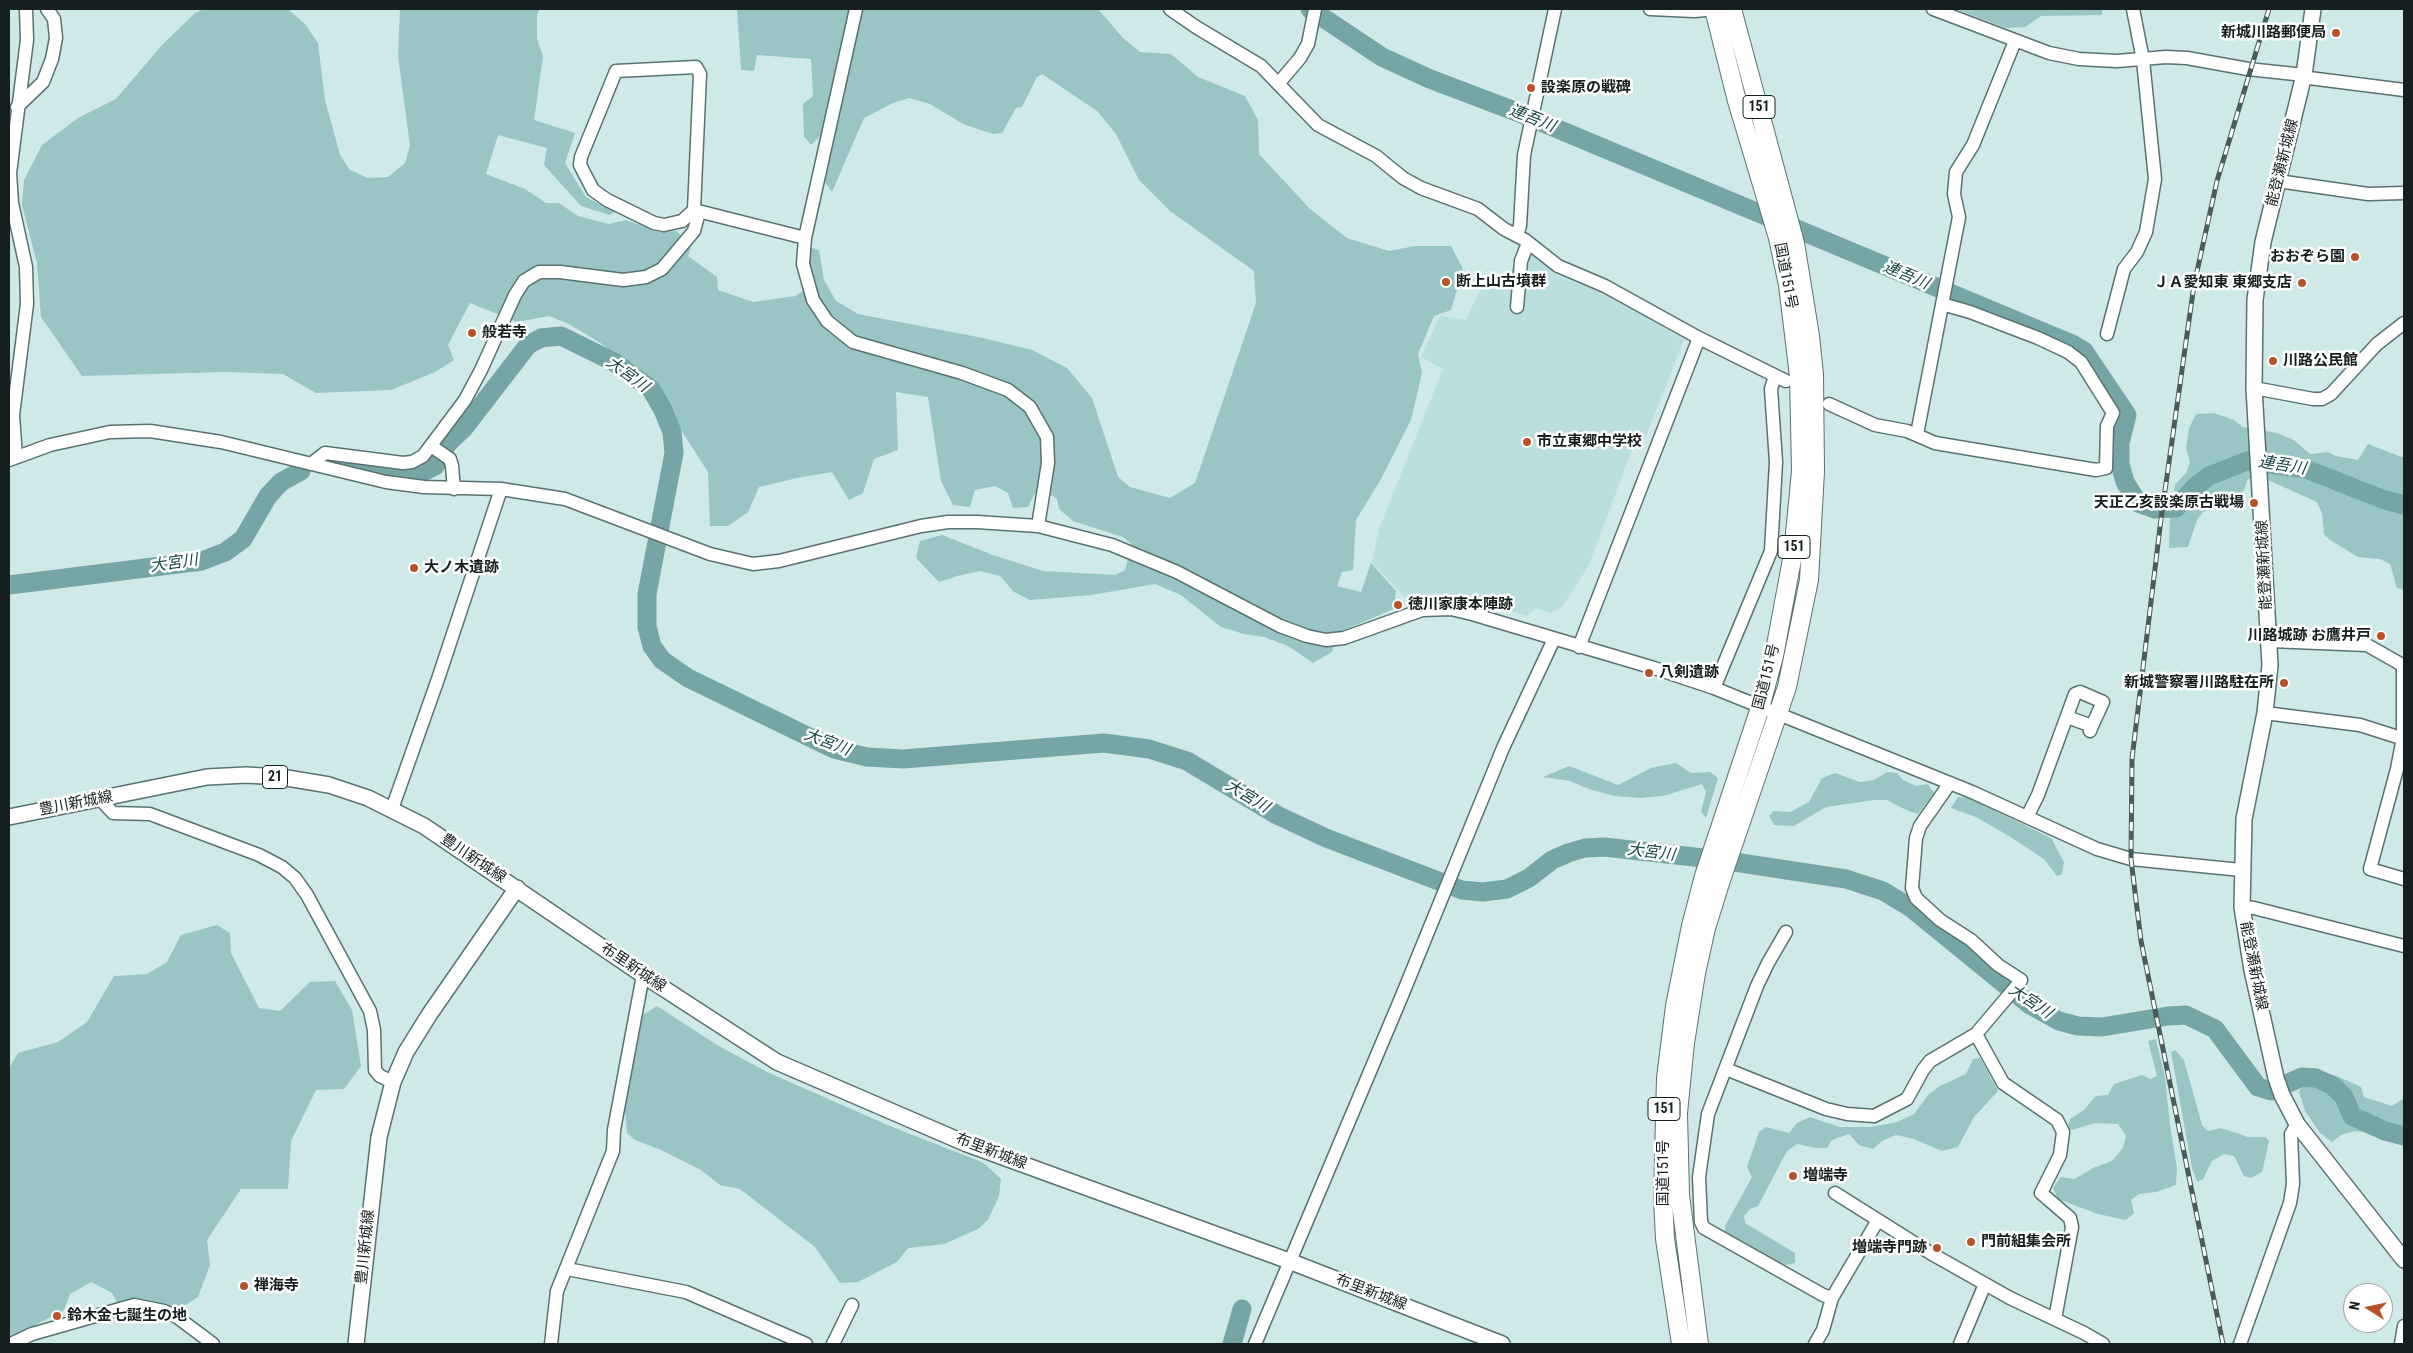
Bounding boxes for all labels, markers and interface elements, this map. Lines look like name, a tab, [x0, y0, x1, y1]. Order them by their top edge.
place label: 新城川路郵便局	[2221, 24, 2326, 42]
marker: 新城川路郵便局	[2330, 27, 2342, 39]
place label: 設楽原の戦碑	[1541, 79, 1631, 97]
marker: 設楽原の戦碑	[1525, 82, 1537, 94]
road number: 151	[1743, 95, 1775, 118]
water label: 連吾川	[1506, 101, 1558, 137]
street label: 能登瀬新城線	[2263, 117, 2303, 209]
street label: 国道151号	[1770, 241, 1800, 311]
place label: おおぞら園	[2270, 248, 2345, 266]
marker: おおぞら園	[2349, 251, 2361, 263]
water label: 連吾川	[1880, 258, 1932, 294]
place label: 断上山古墳群	[1456, 273, 1546, 291]
place label: ＪＡ愛知東 東郷支店	[2154, 274, 2292, 292]
marker: 断上山古墳群	[1440, 276, 1452, 288]
marker: ＪＡ愛知東 東郷支店	[2296, 277, 2308, 289]
place label: 般若寺	[482, 324, 527, 342]
marker: 般若寺	[466, 327, 478, 339]
place label: 川路公民館	[2283, 352, 2358, 370]
water label: 大宮川	[602, 353, 652, 397]
marker: 川路公民館	[2267, 355, 2279, 367]
place label: 市立東郷中学校	[1537, 433, 1642, 451]
marker: 市立東郷中学校	[1521, 436, 1533, 448]
water label: 連吾川	[2257, 453, 2307, 479]
place label: 天正乙亥設楽原古戦場	[2094, 494, 2244, 512]
marker: 天正乙亥設楽原古戦場	[2248, 497, 2260, 509]
street label: 能登瀬新城線	[2254, 520, 2276, 610]
road number: 151	[1778, 536, 1810, 558]
water label: 大宮川	[149, 551, 199, 577]
place label: 大ノ木遺跡	[424, 559, 499, 577]
marker: 大ノ木遺跡	[408, 562, 420, 574]
place label: 徳川家康本陣跡	[1408, 596, 1513, 614]
marker: 徳川家康本陣跡	[1392, 599, 1404, 611]
place label: 川路城跡 お鷹井戸	[2248, 627, 2371, 645]
marker: 川路城跡 お鷹井戸	[2375, 630, 2387, 642]
street label: 国道151号	[1750, 642, 1784, 712]
place label: 八剣遺跡	[1659, 664, 1719, 682]
marker: 八剣遺跡	[1643, 667, 1655, 679]
place label: 新城警察署川路駐在所	[2124, 674, 2274, 692]
marker: 新城警察署川路駐在所	[2278, 677, 2290, 689]
water label: 大宮川	[801, 725, 853, 761]
road number: 21	[262, 766, 288, 789]
water label: 大宮川	[1221, 776, 1273, 818]
street label: 豊川新城線	[37, 788, 115, 820]
street label: 豊川新城線	[437, 831, 509, 887]
water label: 大宮川	[1626, 841, 1676, 865]
street label: 能登瀬新城線	[2236, 920, 2270, 1012]
street label: 布里新城線	[597, 940, 669, 996]
water label: 大宮川	[2005, 981, 2055, 1023]
road number: 151	[1648, 1098, 1680, 1120]
street label: 布里新城線	[953, 1130, 1029, 1174]
street label: 国道151号	[1655, 1139, 1673, 1207]
place label: 増端寺	[1803, 1167, 1848, 1185]
marker: 増端寺	[1787, 1170, 1799, 1182]
street label: 豊川新城線	[353, 1209, 379, 1285]
place label: 門前組集会所	[1981, 1233, 2071, 1251]
marker: 門前組集会所	[1965, 1236, 1977, 1248]
place label: 増端寺門跡	[1852, 1239, 1927, 1257]
marker: 増端寺門跡	[1931, 1242, 1943, 1254]
street label: 布里新城線	[1333, 1271, 1409, 1315]
place label: 禅海寺	[254, 1277, 299, 1295]
marker: 禅海寺	[238, 1280, 250, 1292]
north arrow	[2343, 1283, 2393, 1333]
text: N	[2346, 1300, 2363, 1311]
place label: 鈴木金七誕生の地	[67, 1307, 187, 1325]
marker: 鈴木金七誕生の地	[51, 1310, 63, 1322]

